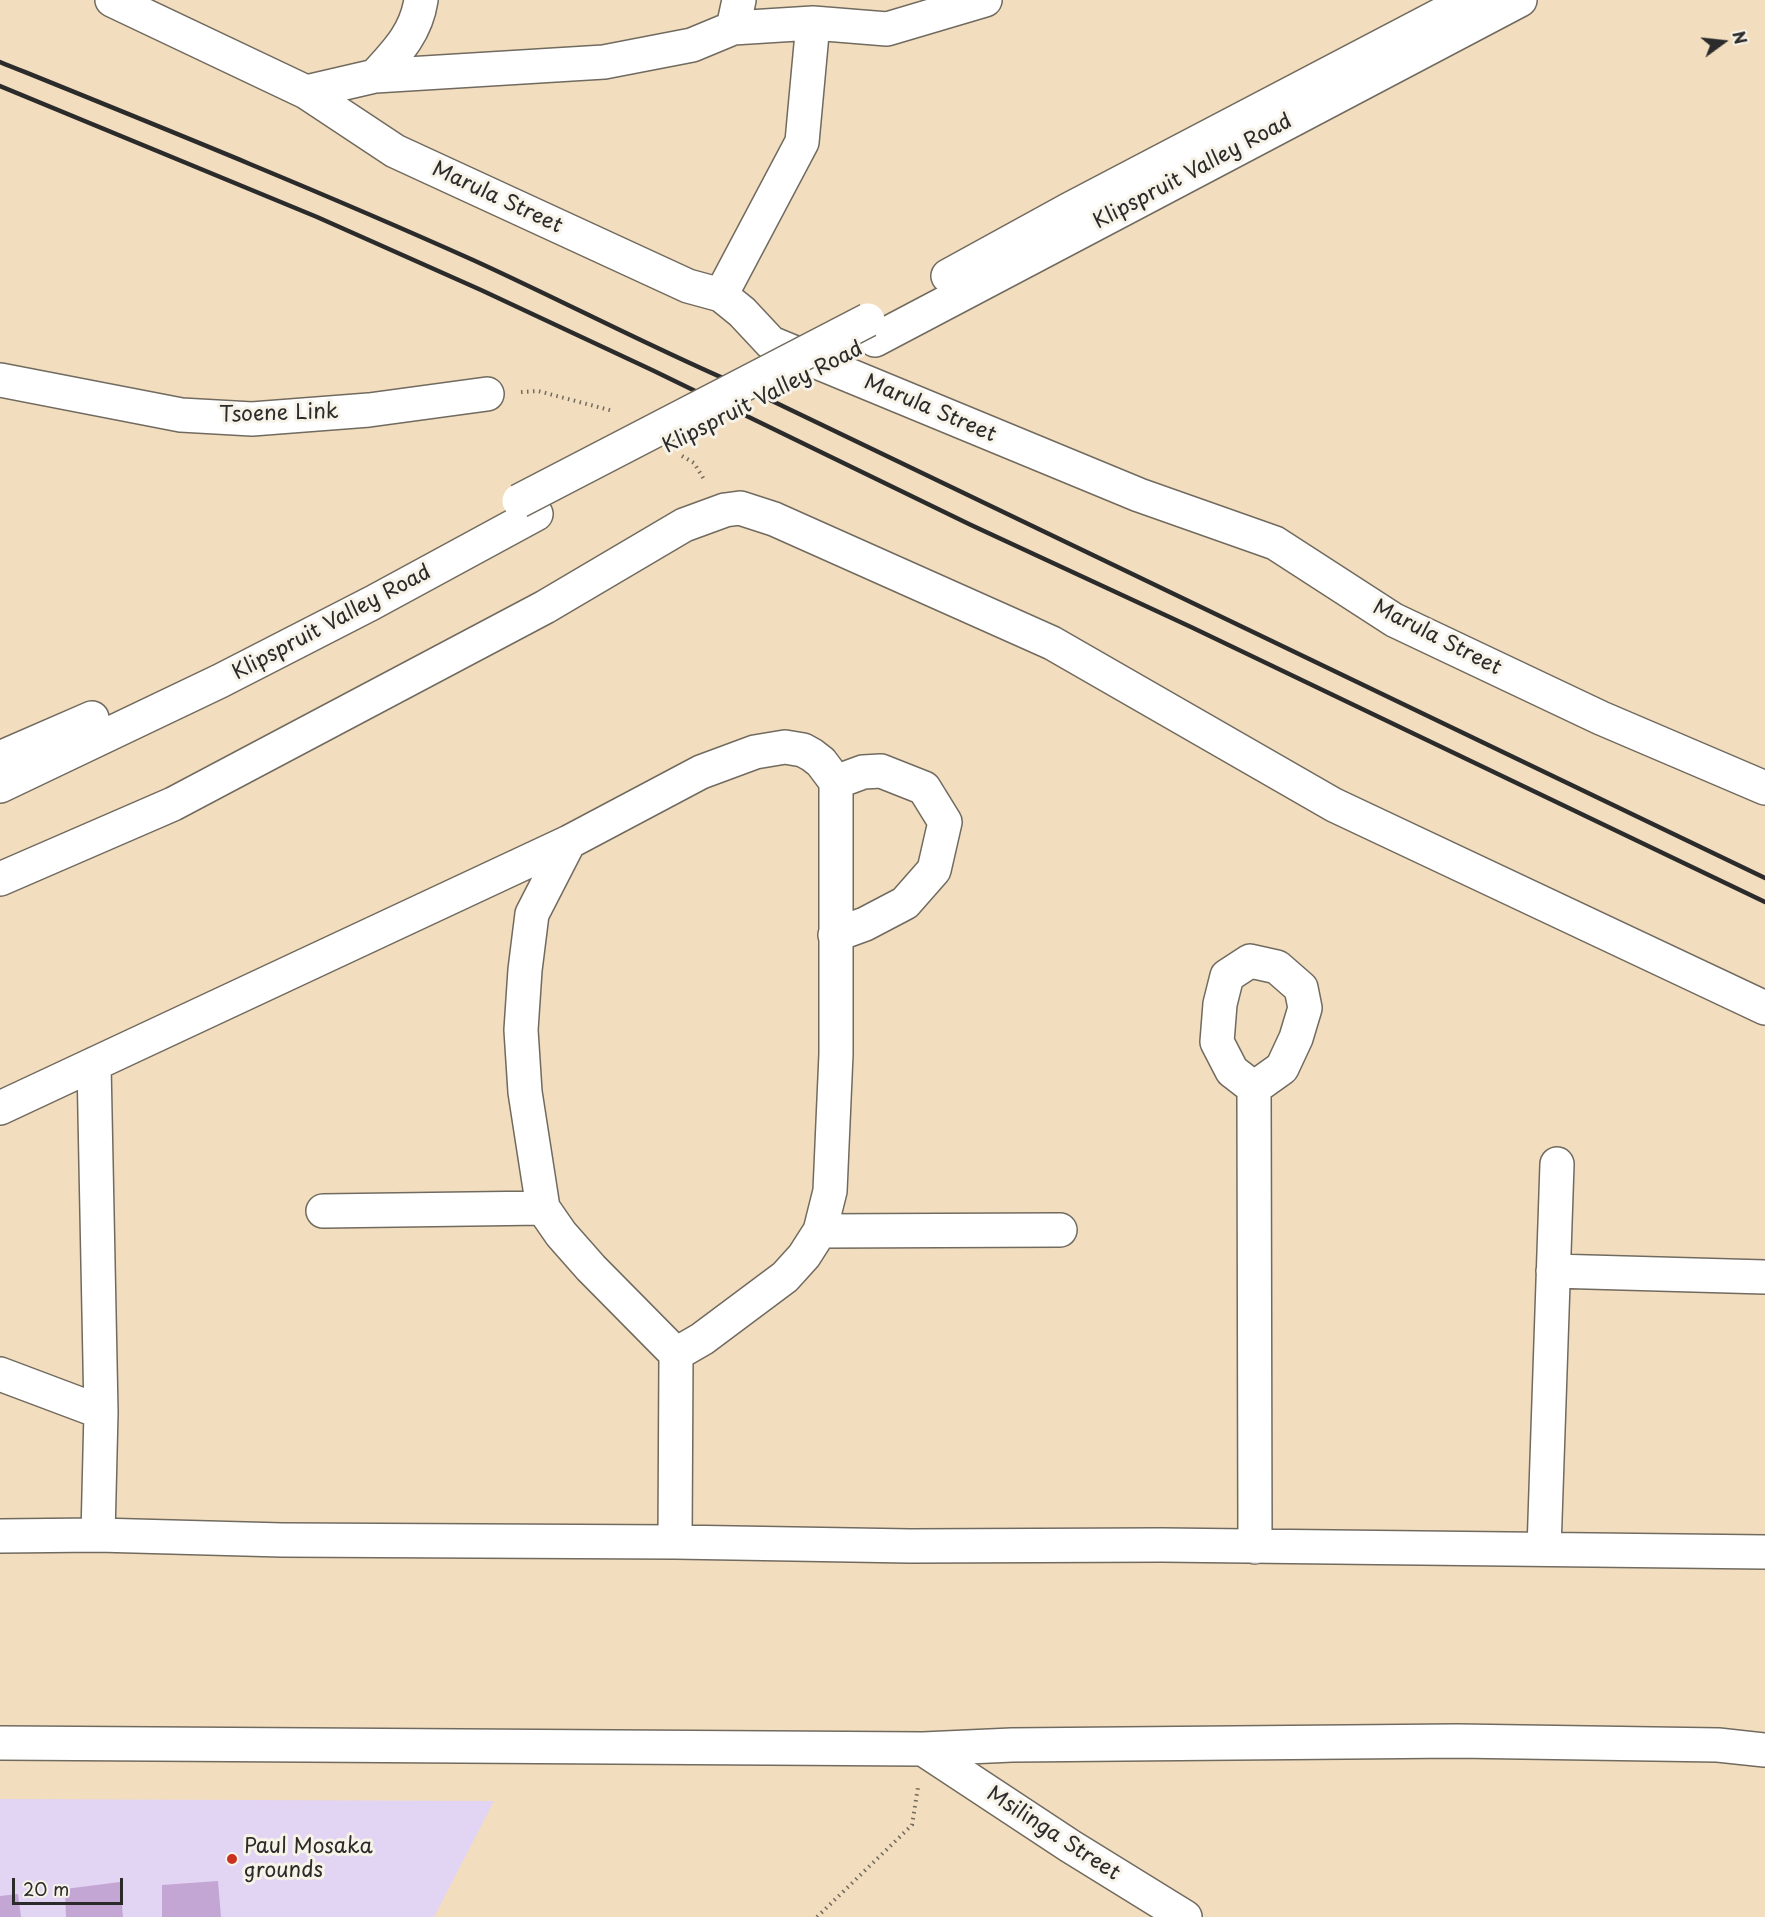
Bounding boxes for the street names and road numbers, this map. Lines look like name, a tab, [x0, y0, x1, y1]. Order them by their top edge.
street label: Klipspruit Valley Road	[1089, 109, 1297, 235]
street label: Marula Street	[428, 157, 566, 239]
street label: Klipspruit Valley Road	[659, 337, 867, 459]
street label: Marula Street	[860, 370, 1000, 448]
street label: Tsoene Link	[219, 399, 339, 429]
street label: Klipspruit Valley Road	[228, 560, 436, 686]
street label: Marula Street	[1368, 595, 1506, 681]
street label: Msilinga Street	[982, 1782, 1124, 1886]

